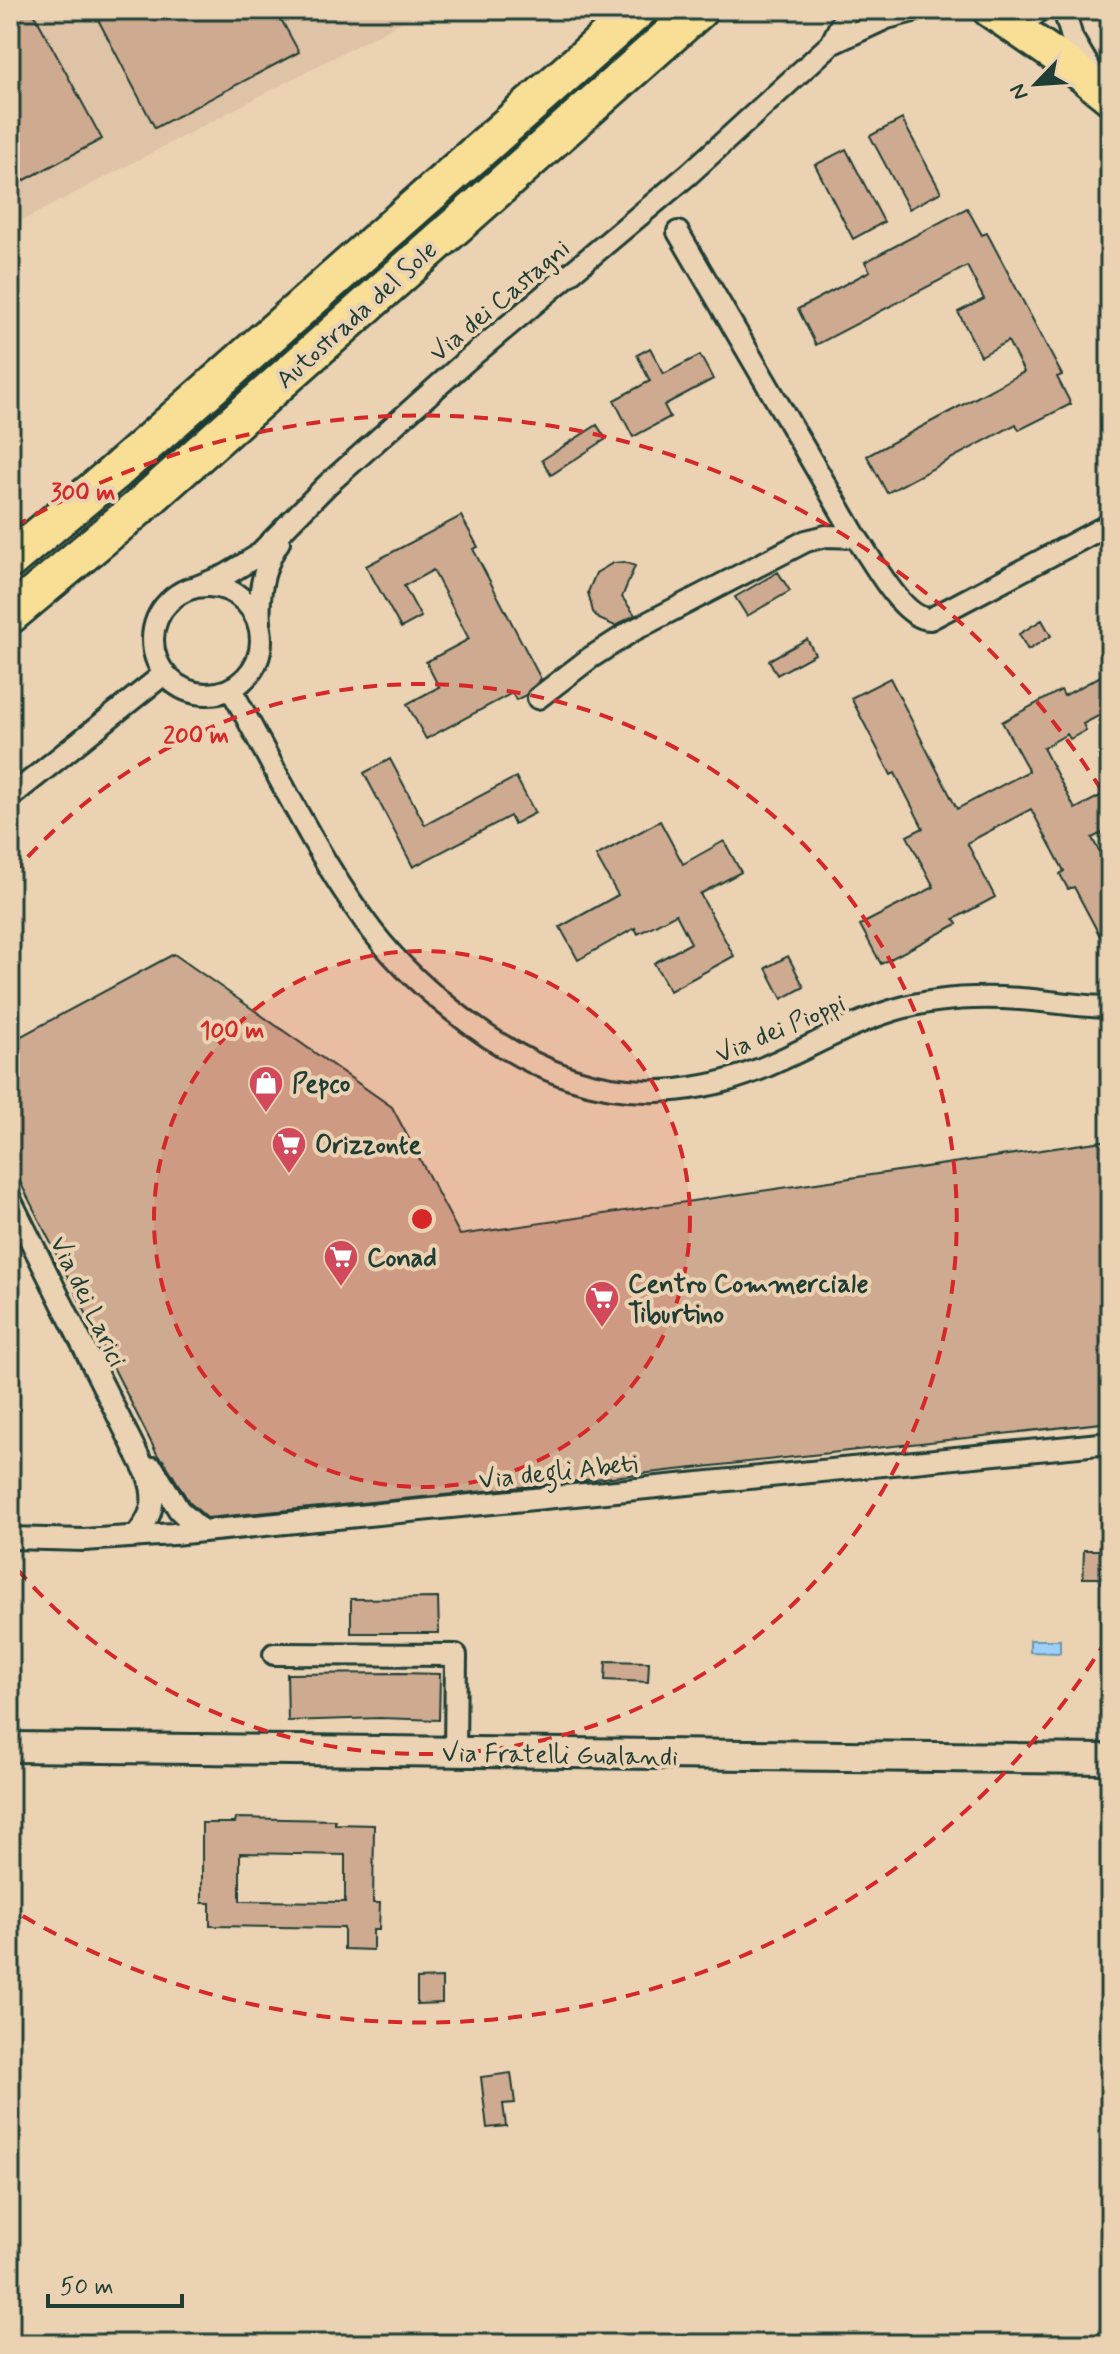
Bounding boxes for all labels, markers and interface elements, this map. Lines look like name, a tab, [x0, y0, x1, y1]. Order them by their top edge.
north arrow	[996, 44, 1076, 124]
text: N	[1004, 79, 1035, 104]
street label: Via dei Castagni	[423, 233, 578, 370]
street label: Autostrada del Sole	[269, 234, 445, 397]
text: 300 m	[51, 478, 115, 509]
text: 200 m	[163, 721, 229, 752]
street label: Via dei Pioppi	[711, 987, 851, 1072]
text: 100 m	[200, 1016, 264, 1047]
shop icon: Pepco	[247, 1064, 285, 1114]
place label: Pepco	[292, 1068, 351, 1102]
supermarket icon: Orizzonte	[270, 1125, 308, 1175]
place label: Orizzonte	[315, 1129, 422, 1163]
centre of rings	[408, 1205, 436, 1233]
street label: Via dei Larici	[41, 1231, 134, 1373]
supermarket icon: Conad	[322, 1238, 360, 1288]
place label: Conad	[367, 1242, 437, 1276]
place label: Centro Commerciale Tiburtino	[628, 1268, 869, 1332]
supermarket icon: Centro Commerciale Tiburtino	[583, 1279, 621, 1329]
street label: Via degli Abeti	[477, 1448, 640, 1501]
street label: Via Fratelli Gualandi	[442, 1737, 678, 1775]
scale bar	[48, 2258, 182, 2308]
text: 50 m	[60, 2272, 114, 2303]

